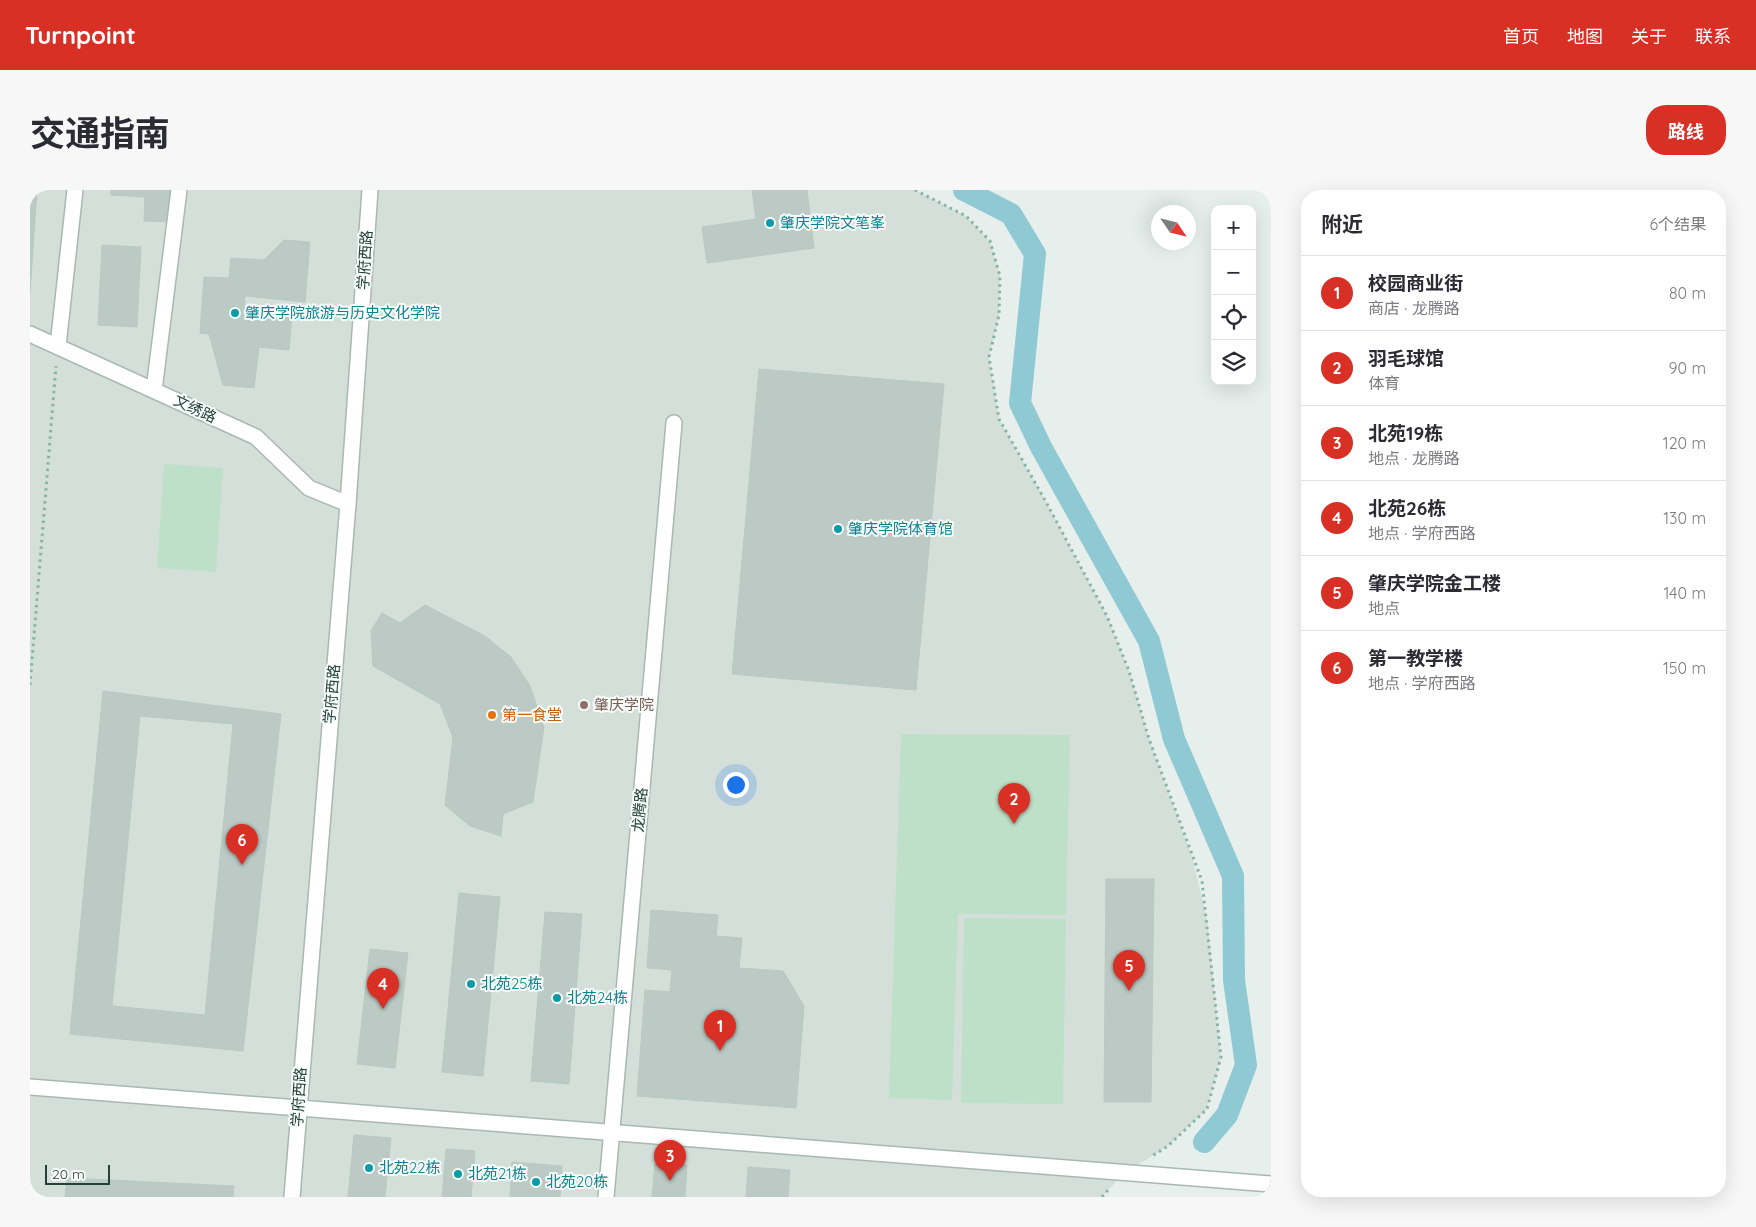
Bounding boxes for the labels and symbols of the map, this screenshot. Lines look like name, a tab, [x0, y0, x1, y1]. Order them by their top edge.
north arrow	[1151, 205, 1196, 250]
place label: 肇庆学院文笔峯	[780, 213, 885, 232]
marker: 肇庆学院文笔峯	[764, 217, 776, 229]
street label: 学府西路	[353, 229, 376, 291]
place label: 肇庆学院旅游与历史文化学院	[245, 303, 440, 322]
marker: 肇庆学院旅游与历史文化学院	[229, 307, 241, 319]
street label: 文绣路	[171, 390, 220, 427]
place label: 肇庆学院体育馆	[848, 519, 953, 538]
marker: 肇庆学院体育馆	[832, 523, 844, 535]
street label: 学府西路	[319, 663, 344, 725]
place label: 肇庆学院	[594, 695, 654, 714]
marker: 肇庆学院	[578, 699, 590, 711]
place label: 第一食堂	[502, 705, 562, 724]
marker: 第一食堂	[486, 709, 498, 721]
your location	[723, 772, 749, 798]
pin: 2	[998, 783, 1030, 824]
street label: 龙腾路	[628, 787, 651, 833]
pin: 6	[226, 824, 258, 865]
pin: 5	[1113, 950, 1145, 991]
pin: 4	[367, 968, 399, 1009]
place label: 北苑25栋	[481, 974, 543, 993]
marker: 北苑25栋	[465, 978, 477, 990]
place label: 北苑24栋	[567, 988, 628, 1007]
marker: 北苑24栋	[551, 992, 563, 1004]
pin: 1	[704, 1010, 736, 1051]
street label: 学府西路	[287, 1066, 310, 1128]
pin: 3	[654, 1140, 686, 1181]
place label: 北苑22栋	[379, 1158, 441, 1177]
scale bar	[45, 1162, 110, 1185]
marker: 北苑22栋	[363, 1162, 375, 1174]
place label: 北苑21栋	[468, 1164, 527, 1183]
marker: 北苑21栋	[452, 1168, 464, 1180]
place label: 北苑20栋	[546, 1172, 608, 1191]
marker: 北苑20栋	[530, 1176, 542, 1188]

